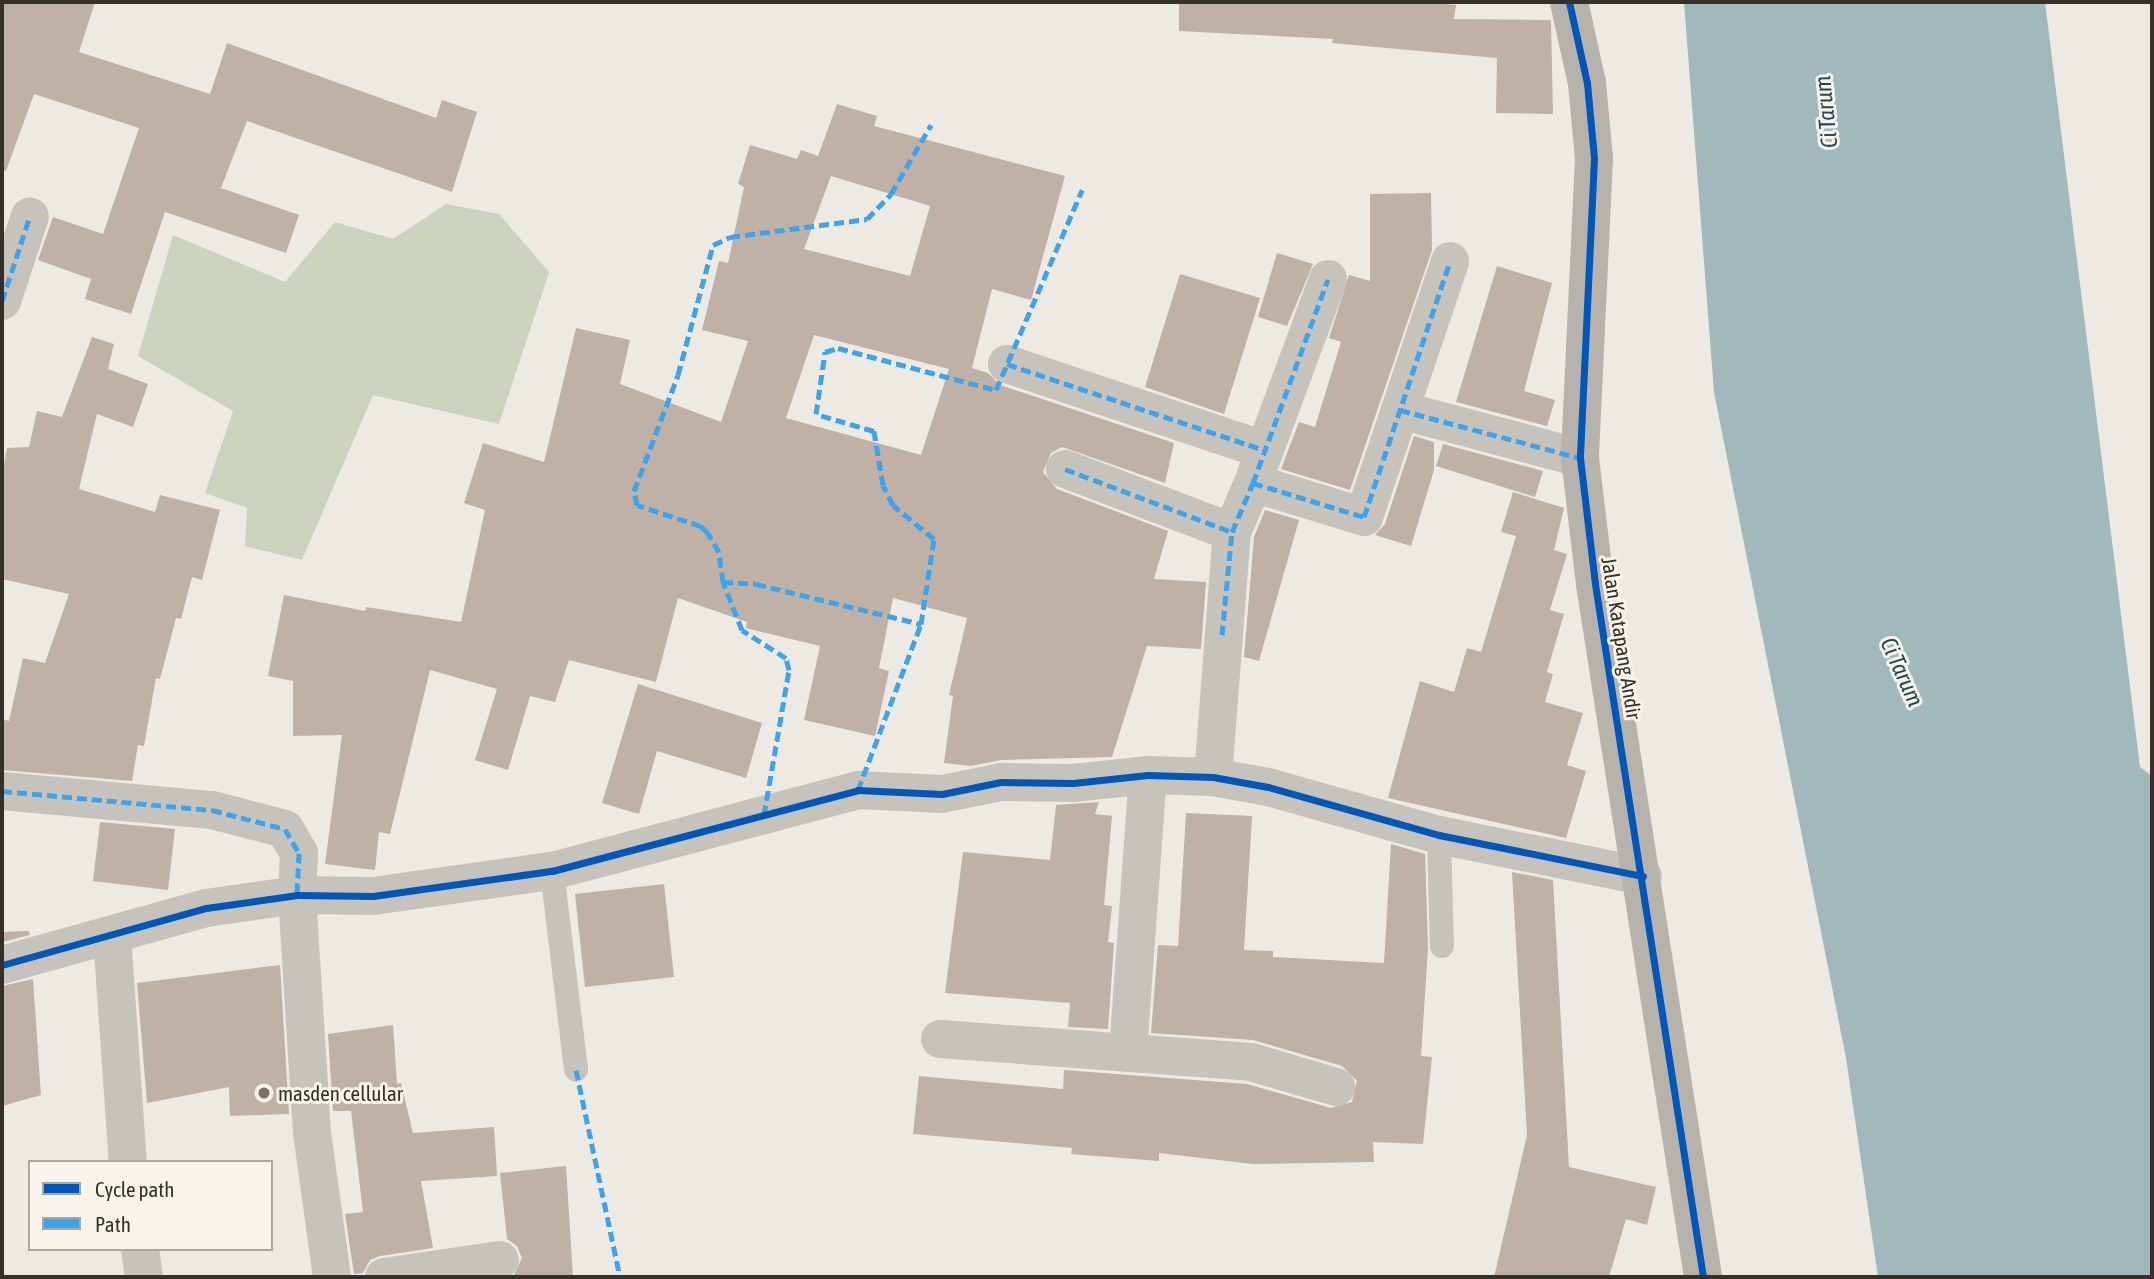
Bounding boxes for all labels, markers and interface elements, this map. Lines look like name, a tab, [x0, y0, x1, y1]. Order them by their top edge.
water label: Ci Tarum	[1808, 74, 1844, 150]
street label: Jalan Katapang Andir	[1597, 555, 1647, 721]
water label: Ci Tarum	[1875, 633, 1929, 711]
place label: masden cellular	[278, 1080, 403, 1106]
marker: masden cellular	[256, 1085, 272, 1101]
legend	[28, 1160, 273, 1251]
text: Cycle path	[95, 1177, 174, 1201]
text: Path	[95, 1212, 131, 1236]

